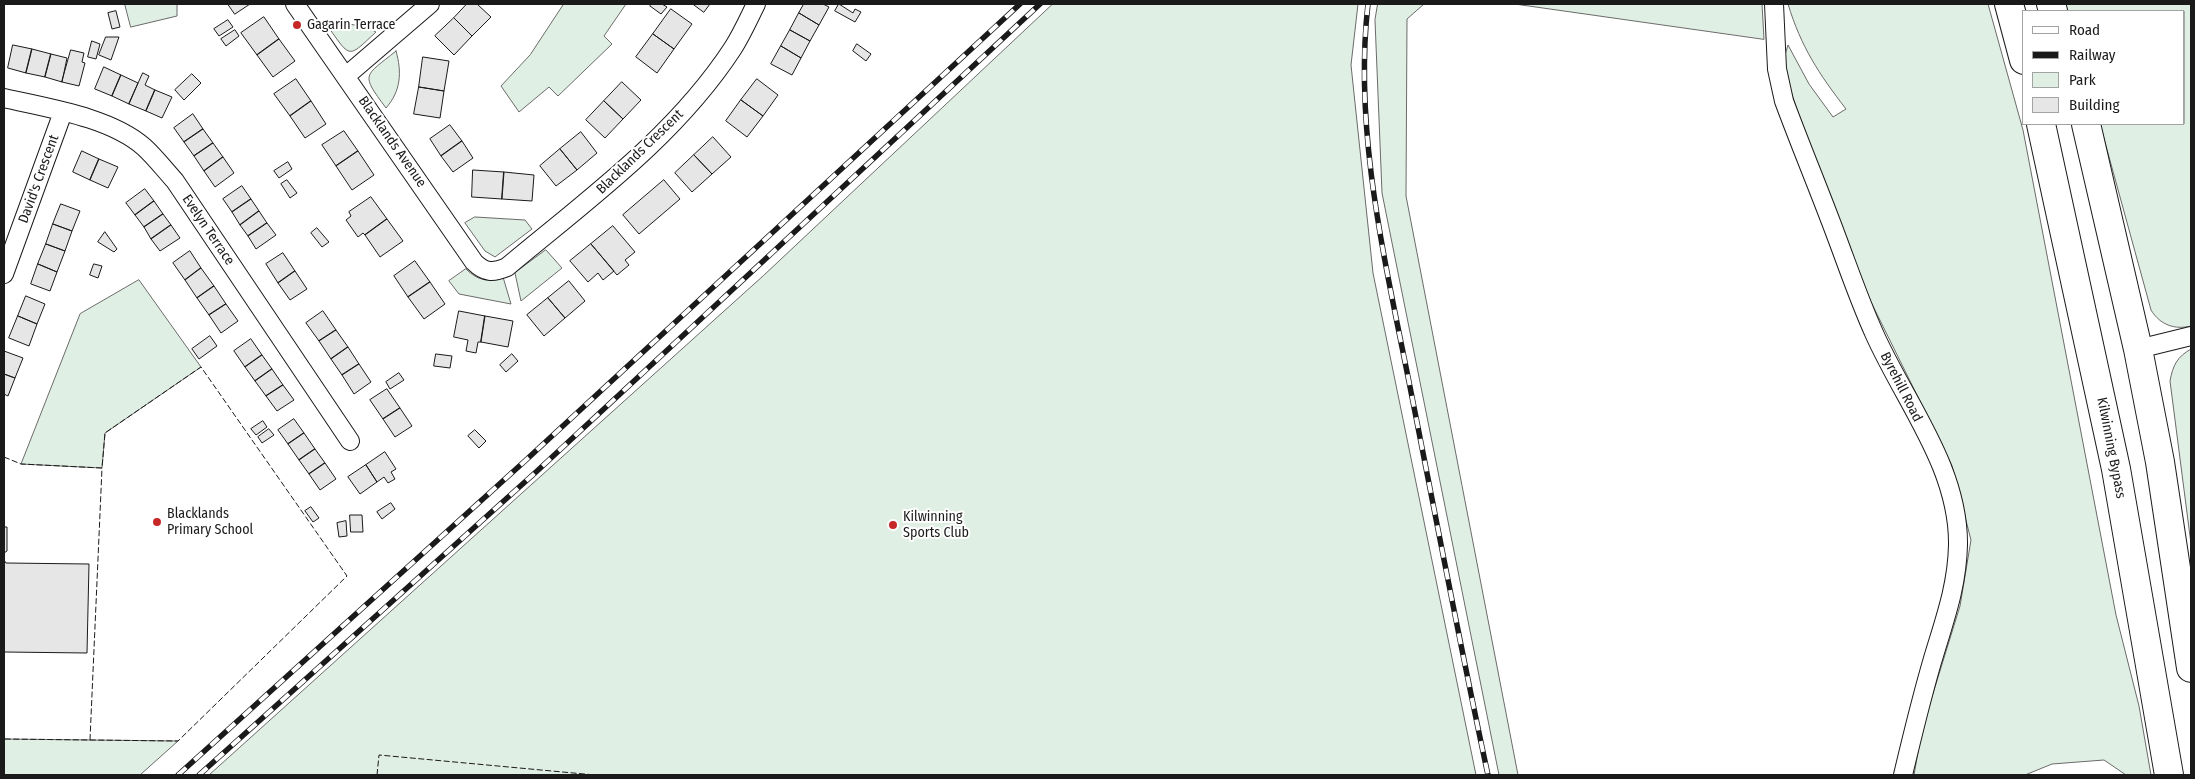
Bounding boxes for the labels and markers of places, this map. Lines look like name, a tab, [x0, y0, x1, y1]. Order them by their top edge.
place label: Gagarin Terrace	[307, 17, 395, 33]
marker: Gagarin Terrace	[291, 19, 303, 31]
place label: Blacklands Primary School	[167, 506, 253, 538]
place label: Kilwinning Sports Club	[903, 509, 969, 542]
marker: Blacklands Primary School	[151, 516, 163, 528]
marker: Kilwinning Sports Club	[887, 519, 899, 531]

